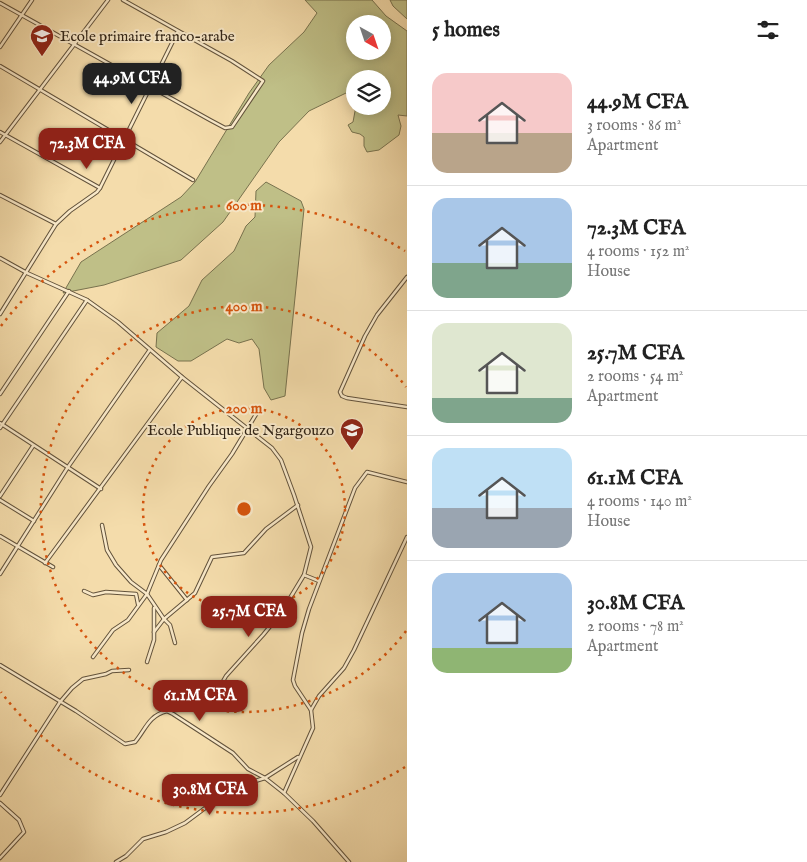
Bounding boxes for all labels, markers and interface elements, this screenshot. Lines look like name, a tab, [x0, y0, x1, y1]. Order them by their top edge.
north arrow	[346, 15, 391, 60]
map controls	[346, 15, 391, 115]
icon: filters	[754, 16, 782, 44]
text: 5 homes	[432, 17, 500, 44]
school or university icon: Ecole primaire franco-arabe	[29, 23, 55, 57]
place label: Ecole primaire franco-arabe	[60, 27, 235, 46]
pin: 44.9M CFA	[75, 62, 189, 105]
text: 44.9M CFA	[94, 69, 170, 89]
button: layers	[346, 70, 391, 115]
text: 44.9M CFA	[587, 89, 688, 116]
icon: home	[472, 93, 532, 153]
text: 3 rooms · 86 m²	[587, 116, 681, 136]
pin: 72.3M CFA	[30, 128, 144, 170]
text: 72.3M CFA	[50, 134, 124, 154]
text: Apartment	[587, 136, 658, 156]
text: 600 m	[226, 196, 262, 215]
text: 72.3M CFA	[587, 215, 685, 242]
icon: home	[472, 218, 532, 278]
text: 4 rooms · 152 m²	[587, 242, 689, 262]
text: House	[587, 262, 630, 282]
text: 400 m	[226, 297, 263, 316]
text: 25.7M CFA	[587, 340, 684, 367]
icon: home	[472, 343, 532, 403]
text: 2 rooms · 54 m²	[587, 367, 684, 387]
text: Apartment	[587, 387, 658, 407]
text: 200 m	[226, 399, 263, 418]
school or university icon: Ecole Publique de Ngargouzo	[339, 417, 365, 451]
place label: Ecole Publique de Ngargouzo	[147, 421, 334, 440]
text: 61.1M CFA	[587, 465, 682, 492]
icon: home	[472, 468, 532, 528]
text: 4 rooms · 140 m²	[587, 492, 692, 512]
centre of rings	[235, 500, 253, 518]
text: House	[587, 512, 630, 532]
text: 30.8M CFA	[587, 590, 684, 617]
icon: home	[472, 593, 532, 653]
pin: 25.7M CFA	[192, 596, 306, 638]
text: 25.7M CFA	[212, 602, 286, 622]
text: 2 rooms · 78 m²	[587, 617, 684, 637]
text: Apartment	[587, 637, 658, 657]
pin: 61.1M CFA	[143, 680, 257, 722]
text: 61.1M CFA	[164, 686, 236, 706]
pin: 30.8M CFA	[153, 774, 267, 816]
text: 30.8M CFA	[173, 780, 247, 800]

